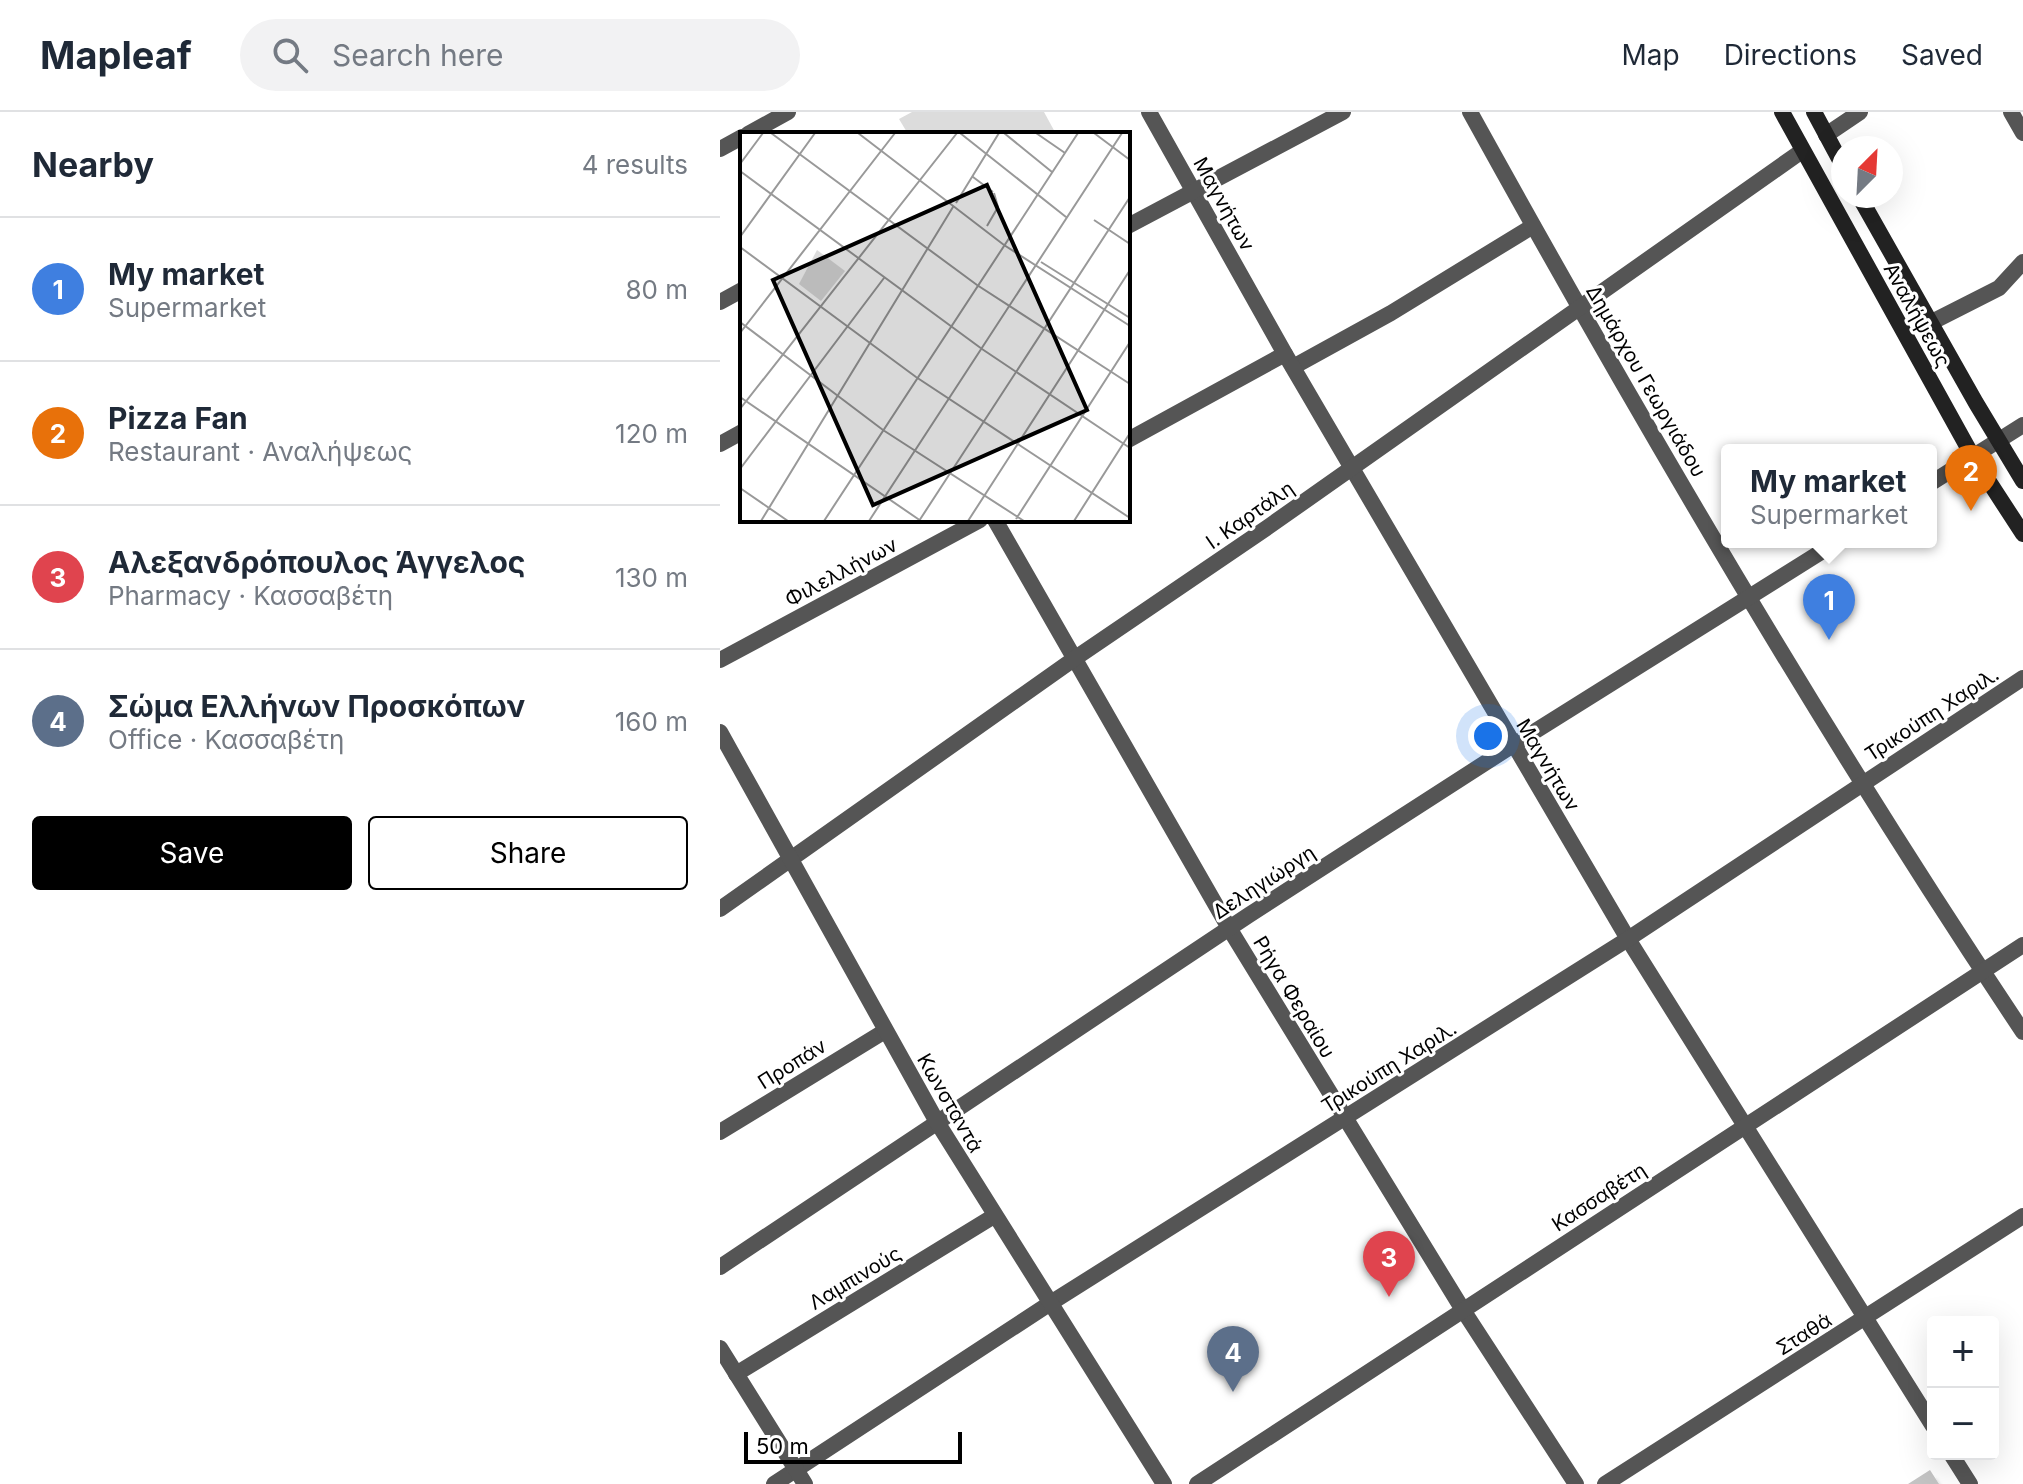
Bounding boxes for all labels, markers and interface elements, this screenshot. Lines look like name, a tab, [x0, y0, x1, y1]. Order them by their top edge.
search box	[240, 19, 800, 91]
text: Mapleaf	[40, 32, 192, 78]
icon: search	[268, 33, 312, 77]
text: Search here	[332, 37, 503, 73]
text: Map	[1621, 38, 1680, 72]
text: Directions	[1724, 38, 1857, 72]
text: Saved	[1901, 38, 1983, 72]
inset map	[740, 132, 1130, 522]
north arrow	[1831, 136, 1903, 208]
text: Nearby	[32, 144, 154, 185]
text: 4 results	[582, 149, 688, 180]
street label: Μαγνήτων	[1188, 153, 1260, 255]
text: My market	[108, 256, 265, 292]
street label: Αναλήψεως	[1879, 259, 1955, 371]
text: 1	[52, 274, 64, 305]
text: 80 m	[625, 274, 688, 305]
street label: Δημάρχου Γεωργιάδου	[1581, 281, 1711, 481]
text: Supermarket	[108, 292, 266, 323]
text: Pizza Fan	[108, 400, 248, 436]
text: 2	[50, 418, 66, 449]
text: 120 m	[615, 418, 688, 449]
text: Restaurant · Αναλήψεως	[108, 436, 412, 467]
popup	[1721, 444, 1937, 548]
pin: 2	[1945, 445, 1997, 511]
text: My market	[1750, 463, 1906, 499]
street label: Ι. Καρτάλη	[1201, 476, 1299, 554]
text: Supermarket	[1750, 499, 1908, 530]
street label: Φιλελλήνων	[781, 532, 901, 612]
text: Αλεξανδρόπουλος Άγγελος	[108, 544, 525, 580]
text: 3	[50, 562, 66, 593]
text: 130 m	[615, 562, 688, 593]
pin: 1	[1803, 574, 1855, 640]
text: Pharmacy · Κασσαβέτη	[108, 580, 393, 611]
street label: Τρικούπη Χαριλ.	[1861, 662, 2003, 766]
text: Σώμα Ελλήνων Προσκόπων	[108, 688, 525, 724]
text: 4	[49, 706, 67, 737]
text: 160 m	[615, 706, 688, 737]
street label: Μαγνήτων	[1511, 715, 1585, 816]
your location	[1468, 716, 1508, 756]
text: Office · Κασσαβέτη	[108, 724, 344, 755]
button: Save	[32, 816, 352, 890]
button: Share	[368, 816, 688, 890]
street label: Δεληγιώργη	[1208, 840, 1320, 924]
street label: Ρήγα Φεραίου	[1248, 932, 1340, 1062]
street label: Τρικούπη Χαριλ.	[1317, 1016, 1461, 1118]
street label: Προπάν	[753, 1034, 831, 1094]
street label: Κωνσταντά	[912, 1049, 988, 1157]
street label: Κασσαβέτη	[1547, 1158, 1651, 1236]
pin: 3	[1363, 1231, 1415, 1297]
street label: Λαμπινούς	[805, 1241, 905, 1315]
street label: Σταθά	[1772, 1308, 1836, 1360]
map controls	[1927, 1316, 1999, 1460]
button: +	[1927, 1316, 1999, 1388]
pin: 4	[1207, 1326, 1259, 1392]
button: −	[1927, 1388, 1999, 1460]
scale bar	[744, 1428, 962, 1464]
text: 50 m	[756, 1433, 809, 1459]

